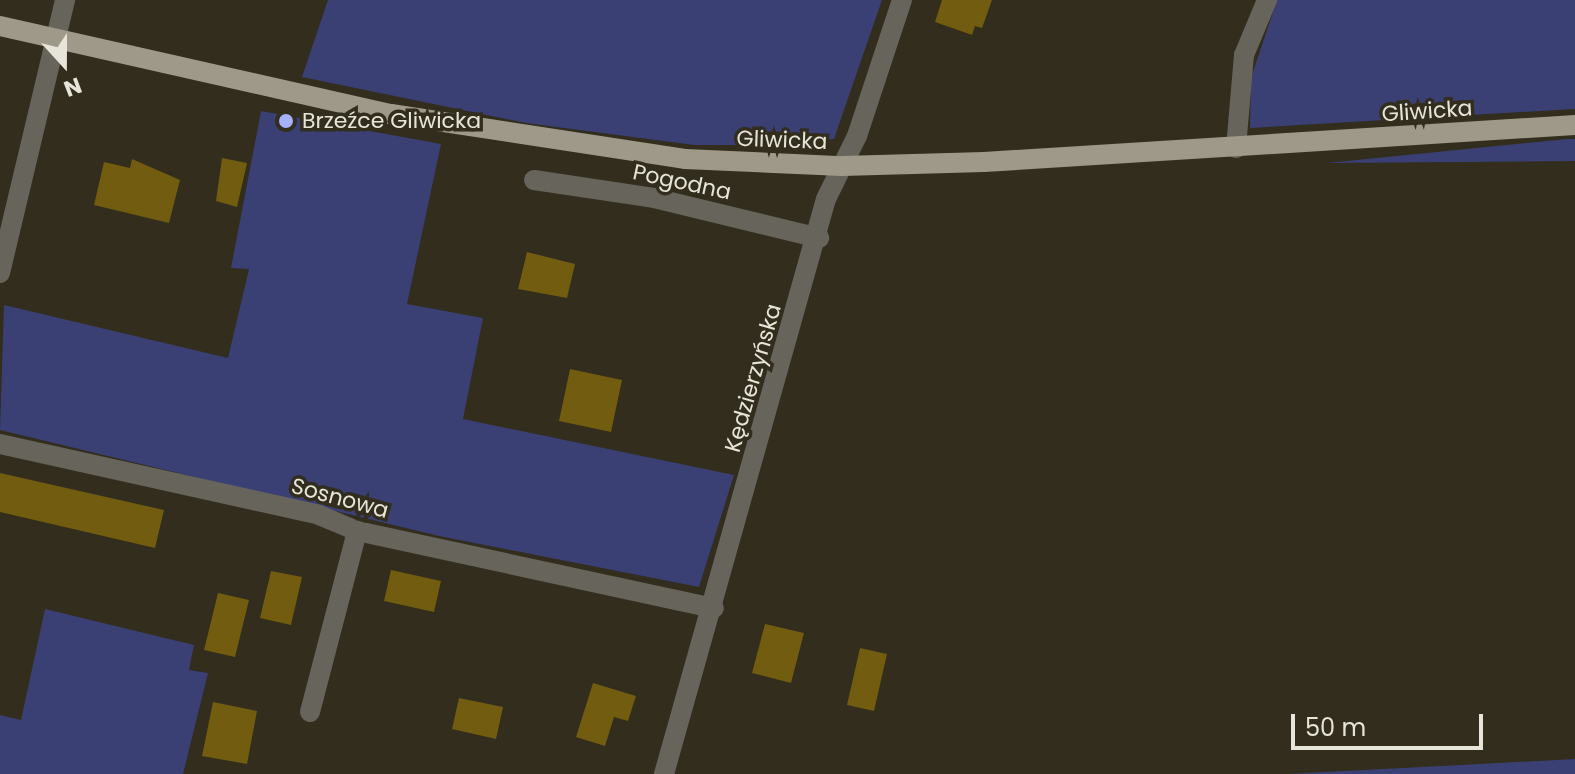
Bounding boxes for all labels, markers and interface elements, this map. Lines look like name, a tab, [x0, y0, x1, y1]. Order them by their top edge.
north arrow	[24, 24, 104, 104]
text: N	[60, 69, 86, 104]
street label: Gliwicka	[1381, 95, 1473, 127]
place label: Brzeźce Gliwicka	[302, 108, 481, 134]
marker: Brzeźce Gliwicka	[277, 112, 295, 130]
street label: Gliwicka	[736, 125, 828, 155]
street label: Pogodna	[631, 159, 733, 205]
street label: Kędzierzyńska	[719, 301, 787, 455]
street label: Sosnowa	[289, 472, 391, 524]
scale bar	[1295, 698, 1487, 748]
text: 50 m	[1305, 711, 1366, 744]

